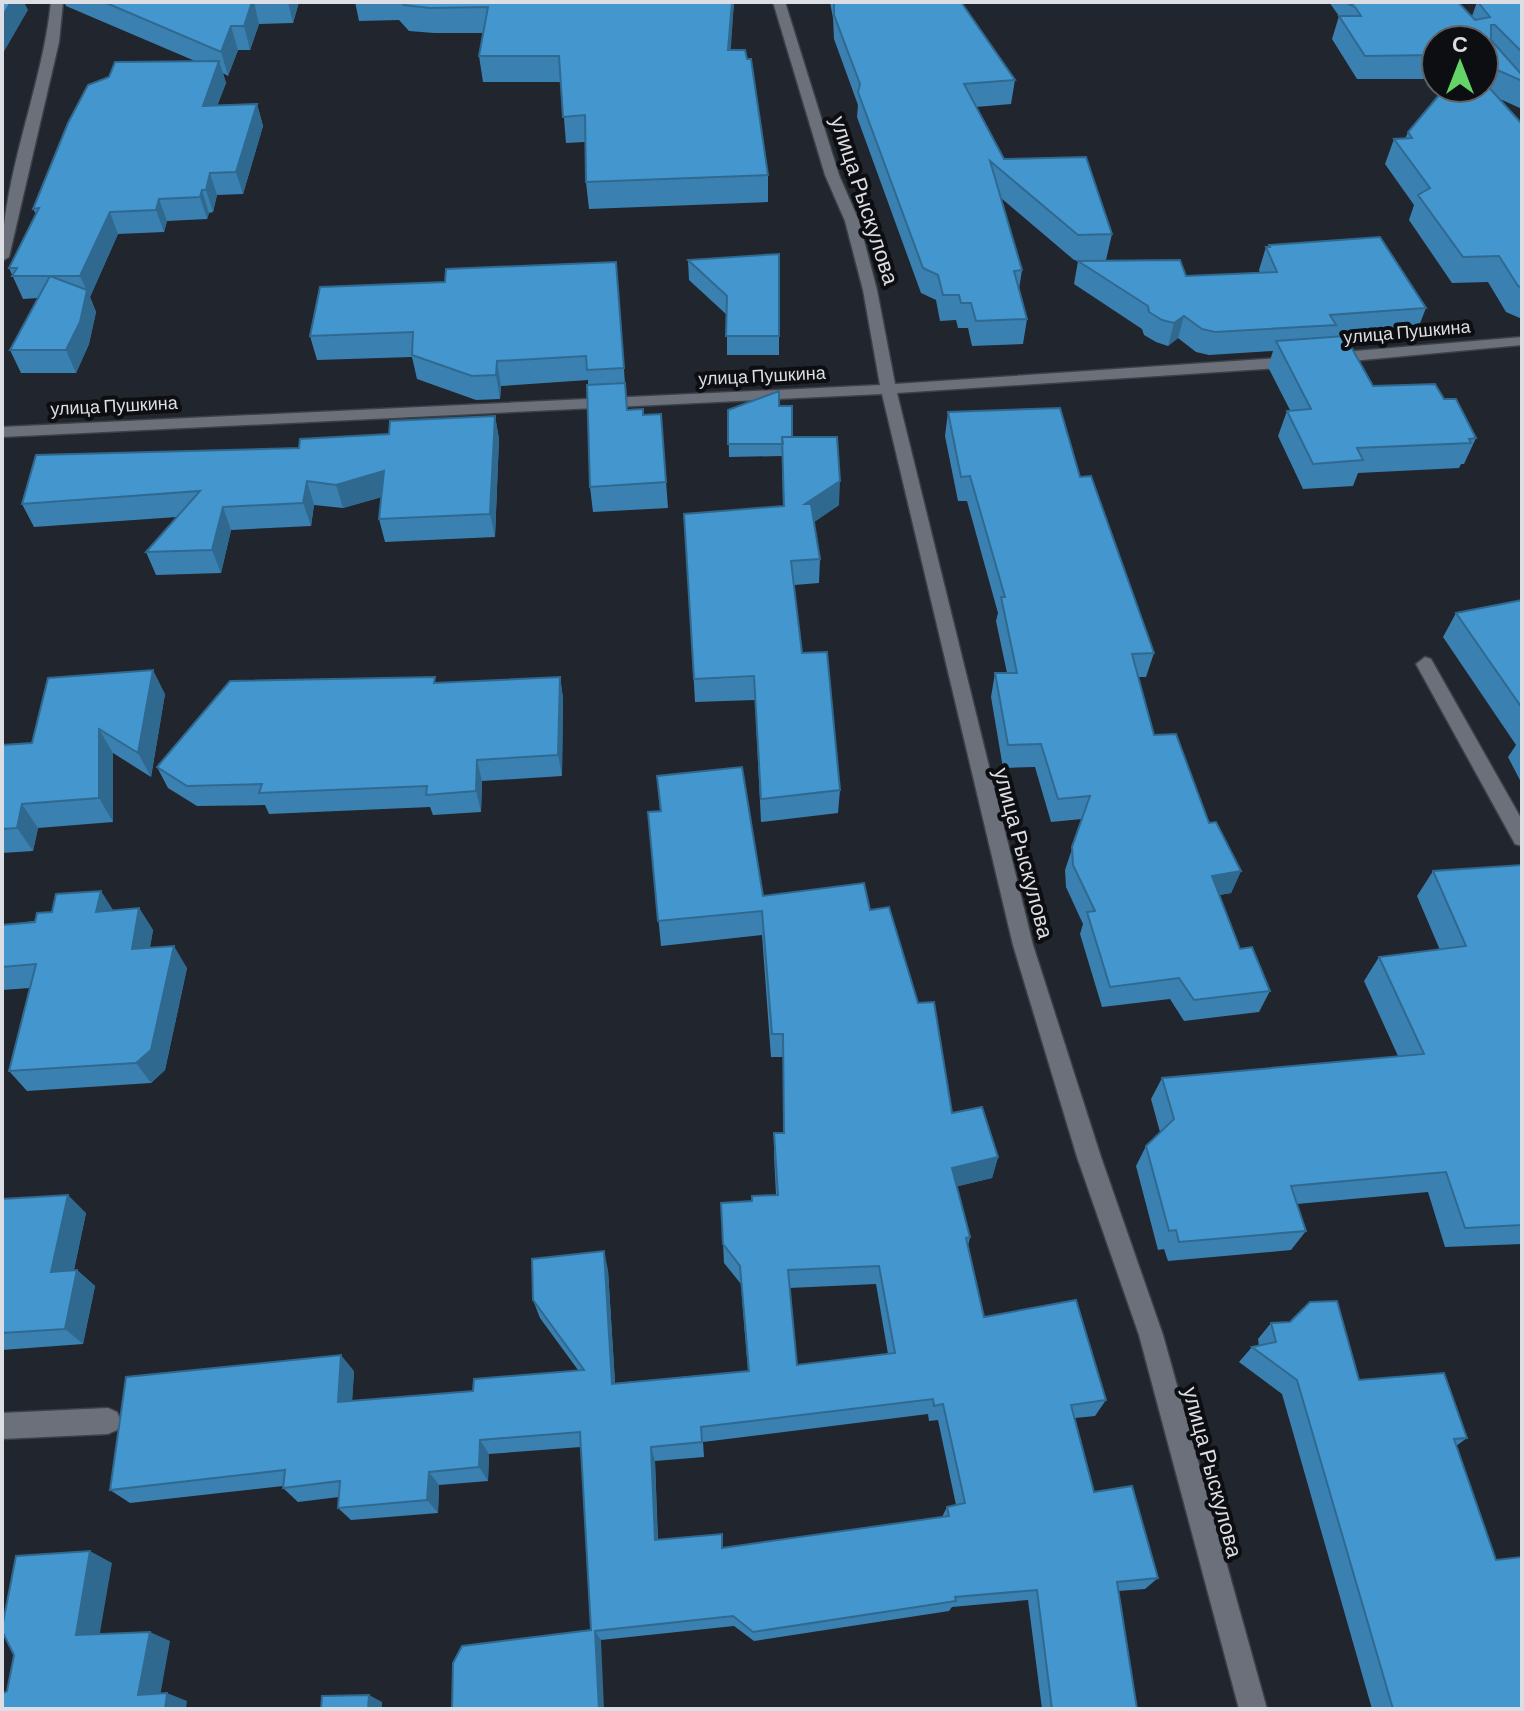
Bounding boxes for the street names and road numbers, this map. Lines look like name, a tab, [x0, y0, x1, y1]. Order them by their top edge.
street label: улица Рыскулова	[825, 112, 906, 288]
street label: улица Пушкина	[1343, 314, 1472, 348]
street label: улица Пушкина	[698, 361, 827, 389]
street label: улица Пушкина	[50, 391, 179, 419]
street label: улица Рыскулова	[989, 764, 1060, 942]
street label: улица Рыскулова	[1178, 1383, 1249, 1561]

